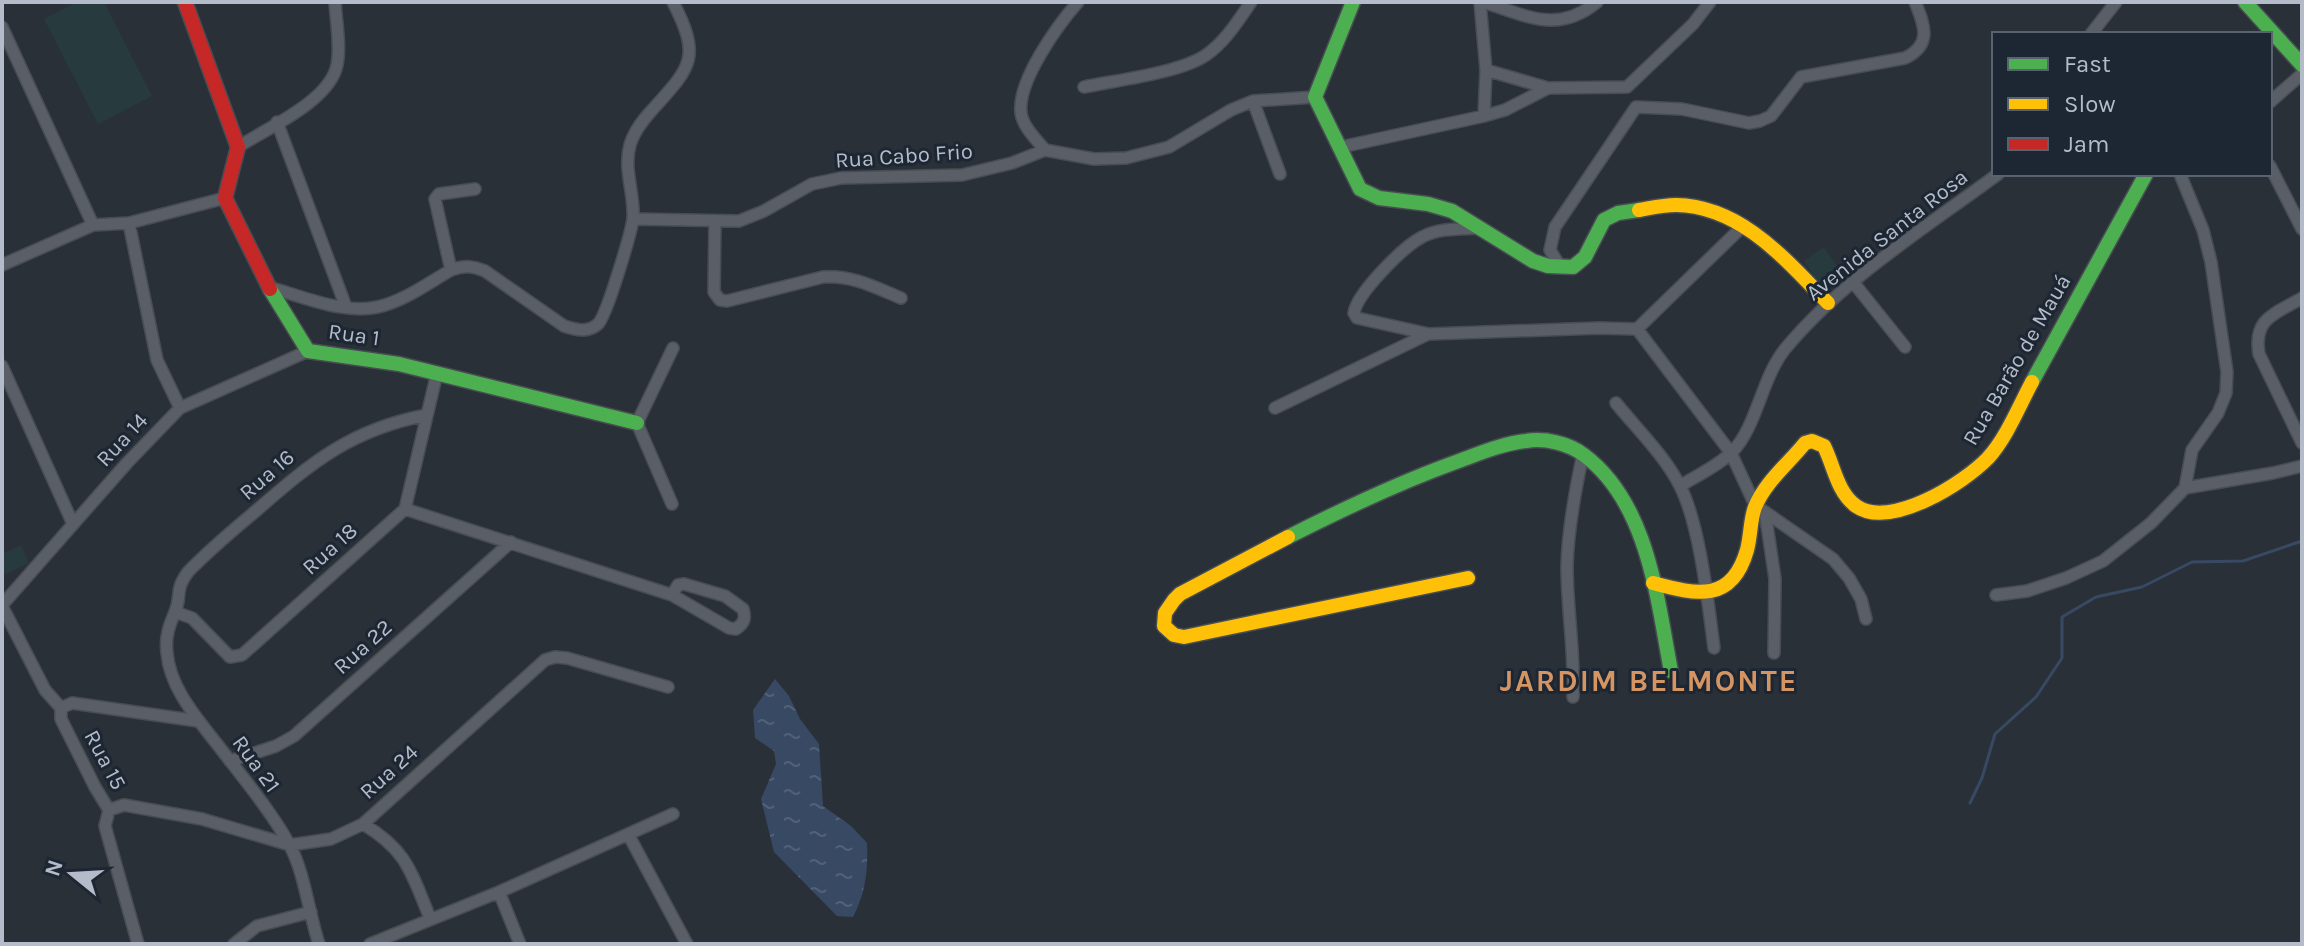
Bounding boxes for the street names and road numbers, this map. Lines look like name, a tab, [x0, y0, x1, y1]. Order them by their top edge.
street label: Rua Cabo Frio	[834, 138, 974, 174]
street label: Avenida Santa Rosa	[1801, 164, 1973, 306]
street label: Rua Barão de Mauá	[1957, 270, 2077, 450]
street label: Rua 1	[327, 319, 381, 351]
street label: Rua 14	[91, 408, 153, 472]
street label: Rua 16	[234, 444, 300, 506]
street label: Rua 18	[297, 518, 363, 580]
street label: Rua 22	[328, 614, 398, 680]
street label: Rua 15	[79, 726, 131, 794]
street label: Rua 21	[227, 730, 285, 798]
street label: Rua 24	[355, 739, 423, 805]

